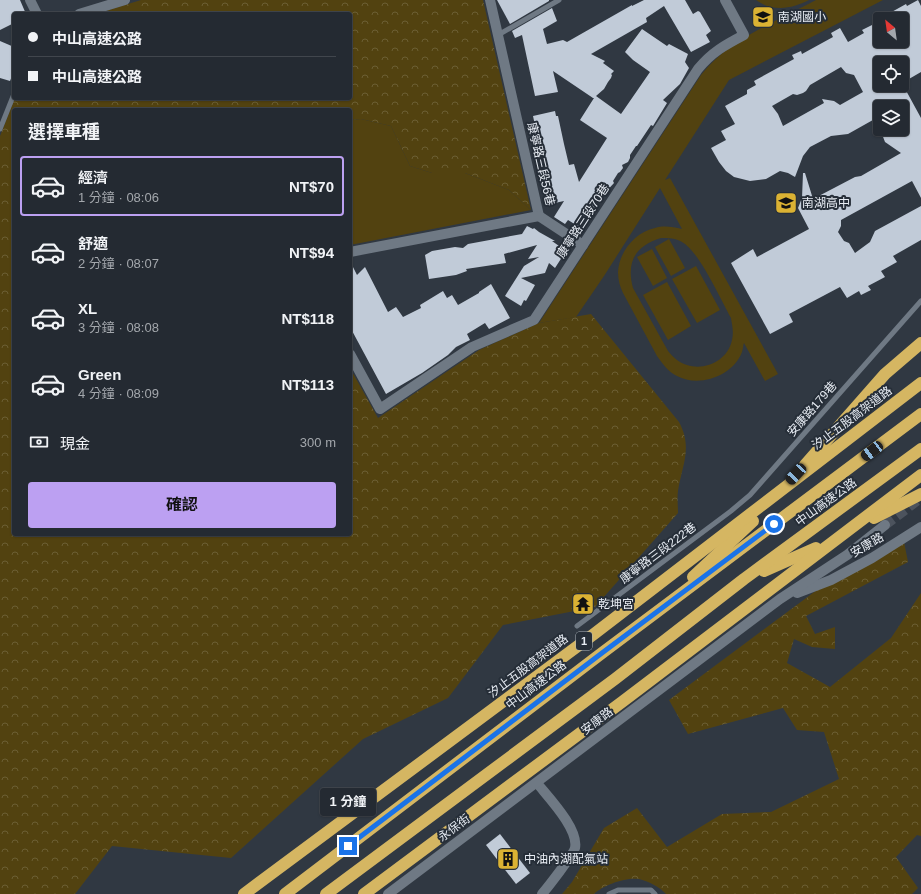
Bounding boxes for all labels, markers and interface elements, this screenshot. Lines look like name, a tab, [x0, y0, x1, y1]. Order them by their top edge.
school or university icon: 南湖國小	[750, 4, 776, 30]
place label: 南湖國小	[778, 10, 826, 24]
north arrow	[873, 12, 909, 48]
map controls	[873, 12, 909, 136]
text: 中山高速公路	[52, 30, 142, 47]
button: locate	[873, 56, 909, 92]
text: 中山高速公路	[52, 68, 142, 85]
button: layers	[873, 100, 909, 136]
street label: 康寧路三段56巷	[525, 121, 557, 207]
text: 選擇車種	[28, 122, 100, 142]
icon: car	[30, 168, 66, 204]
text: 經濟	[78, 169, 108, 186]
text: NT$70	[289, 178, 334, 195]
street label: 康寧路三段70巷	[554, 181, 612, 261]
text: 1 分鐘 · 08:06	[78, 190, 159, 205]
school or university icon: 南湖高中	[773, 190, 799, 216]
place label: 南湖高中	[802, 196, 850, 210]
icon: car	[30, 234, 66, 270]
text: 舒適	[78, 235, 108, 252]
text: NT$94	[289, 244, 334, 261]
text: 2 分鐘 · 08:07	[78, 256, 159, 271]
icon: car	[30, 300, 66, 336]
text: XL	[78, 300, 97, 317]
text: NT$118	[281, 310, 334, 327]
text: 3 分鐘 · 08:08	[78, 320, 159, 335]
icon: car	[30, 366, 66, 402]
text: Green	[78, 366, 121, 383]
text: NT$113	[281, 376, 334, 393]
street label: 安康路179巷	[784, 379, 840, 439]
street label: 汐止五股高架道路	[809, 384, 895, 452]
text: 4 分鐘 · 08:09	[78, 386, 159, 401]
icon: cash	[28, 431, 50, 453]
text: 現金	[60, 435, 90, 452]
text: 300 m	[300, 435, 336, 450]
car	[859, 439, 885, 463]
car	[783, 461, 809, 487]
street label: 中山高速公路	[793, 475, 859, 529]
button: 確認	[28, 482, 336, 528]
route start	[765, 515, 783, 533]
street label: 康寧路三段222巷	[617, 520, 699, 586]
street label: 安康路	[848, 530, 886, 560]
temple icon: 乾坤宮	[570, 591, 596, 617]
place label: 乾坤宮	[598, 597, 634, 611]
street label: 汐止五股高架道路	[485, 632, 571, 700]
road number: 1	[576, 632, 592, 650]
street label: 中山高速公路	[503, 658, 569, 712]
street label: 安康路	[578, 705, 616, 737]
callout: 1 分鐘	[320, 788, 376, 816]
text: 1 分鐘	[330, 794, 366, 809]
street label: 永保街	[435, 812, 473, 844]
route end	[339, 837, 357, 855]
building icon: 中油內湖配氣站	[495, 846, 521, 872]
place label: 中油內湖配氣站	[524, 852, 608, 866]

